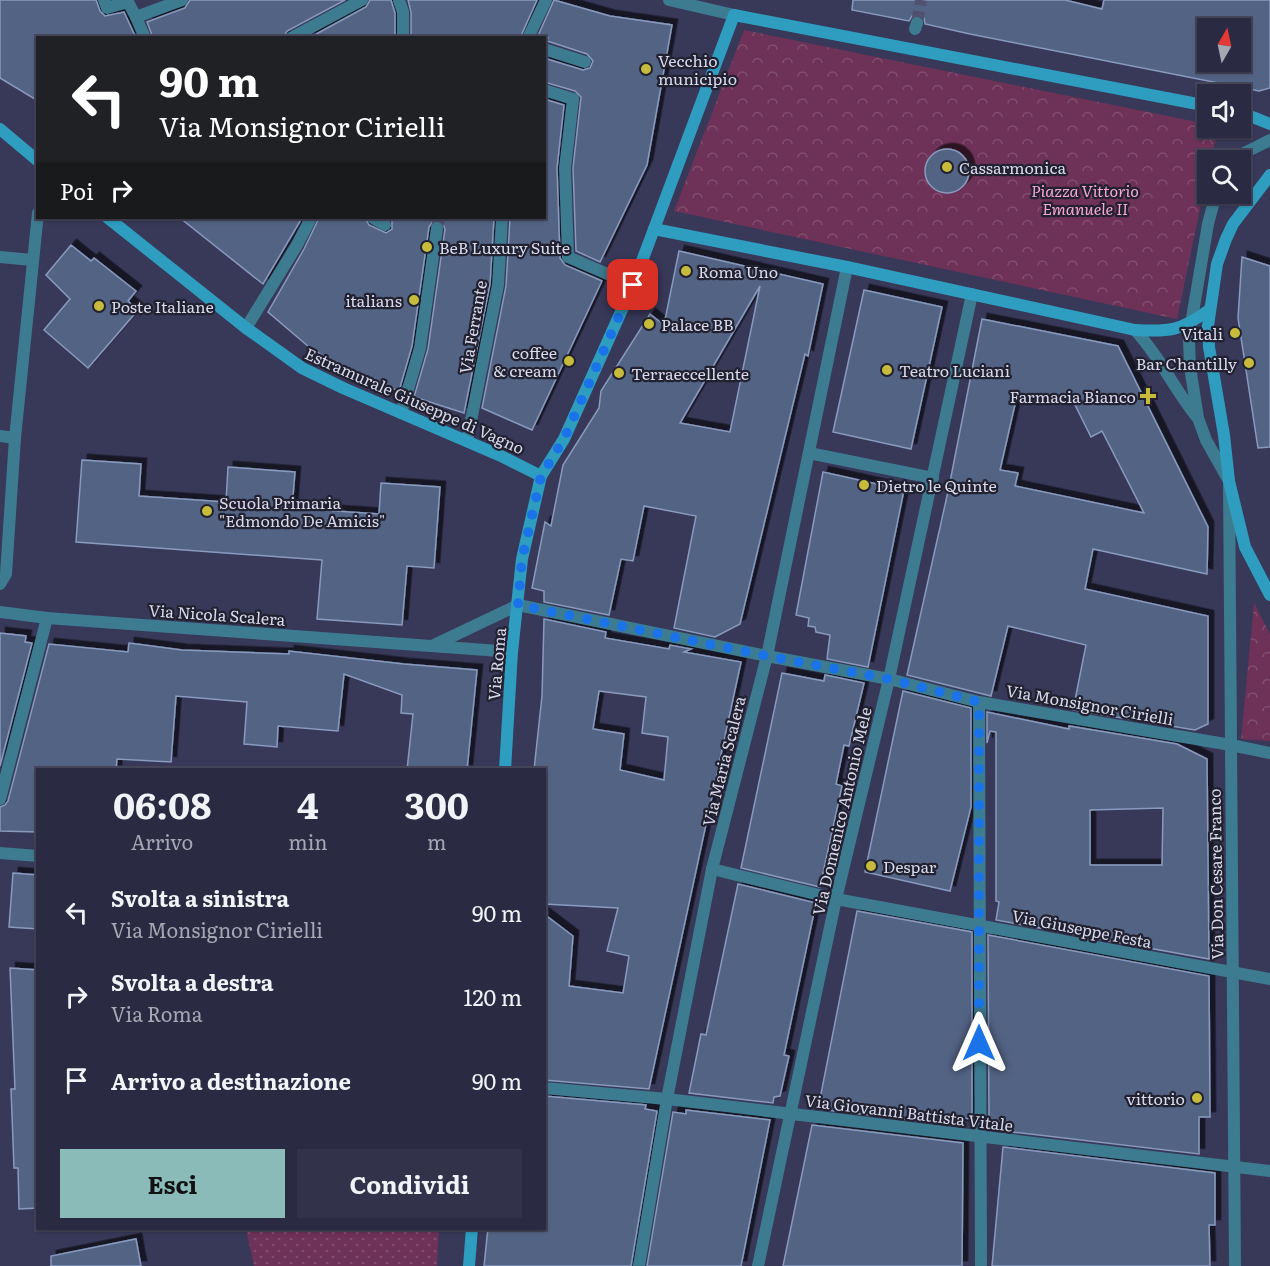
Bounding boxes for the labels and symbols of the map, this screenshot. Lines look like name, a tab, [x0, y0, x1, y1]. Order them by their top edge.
north arrow	[1197, 18, 1251, 72]
place label: Vecchio municipio	[658, 48, 737, 90]
marker: Vecchio municipio	[639, 62, 653, 76]
place label: Cassarmonica	[959, 155, 1067, 179]
marker: Cassarmonica	[940, 160, 954, 174]
park label: Piazza Vittorio Emanuele II	[1031, 178, 1139, 220]
place label: BeB Luxury Suite	[439, 235, 570, 259]
marker: BeB Luxury Suite	[420, 240, 434, 254]
pin	[607, 259, 658, 310]
place label: Roma Uno	[698, 259, 778, 283]
marker: Roma Uno	[679, 264, 693, 278]
street label: Via Ferrante	[452, 278, 492, 376]
place label: italians	[345, 288, 402, 312]
marker: italians	[407, 293, 421, 307]
place label: Poste Italiane	[111, 294, 214, 318]
marker: Poste Italiane	[92, 299, 106, 313]
place label: Palace BB	[661, 312, 734, 336]
marker: Palace BB	[642, 317, 656, 331]
place label: Vitali	[1181, 321, 1223, 345]
marker: Vitali	[1228, 326, 1242, 340]
place label: coffee & cream	[493, 340, 557, 382]
street label: Estramurale Giuseppe di Vagno	[301, 341, 529, 459]
place label: Bar Chantilly	[1136, 351, 1238, 375]
marker: coffee & cream	[562, 354, 576, 368]
marker: Bar Chantilly	[1242, 356, 1256, 370]
place label: Teatro Luciani	[899, 358, 1010, 382]
place label: Terraeccellente	[631, 361, 749, 385]
marker: Teatro Luciani	[880, 363, 894, 377]
marker: Terraeccellente	[612, 366, 626, 380]
place label: Farmacia Bianco	[1009, 384, 1136, 408]
marker: Farmacia Bianco	[1141, 389, 1155, 403]
place label: Dietro le Quinte	[876, 473, 997, 497]
marker: Dietro le Quinte	[857, 478, 871, 492]
place label: Scuola Primaria "Edmondo De Amicis"	[219, 490, 385, 532]
marker: Scuola Primaria "Edmondo De Amicis"	[200, 504, 214, 518]
street label: Via Nicola Scalera	[148, 597, 286, 631]
street label: Via Roma	[481, 626, 511, 702]
street label: Via Monsignor Cirielli	[1004, 677, 1176, 731]
street label: Via Maria Scalera	[695, 693, 751, 829]
street label: Via Domenico Antonio Mele	[805, 704, 877, 918]
street label: Via Don Cesare Franco	[1202, 788, 1228, 960]
place label: Despar	[883, 854, 937, 878]
marker: Despar	[864, 859, 878, 873]
street label: Via Giuseppe Festa	[1010, 903, 1154, 953]
position arrow	[947, 1011, 1011, 1075]
place label: vittorio	[1126, 1086, 1185, 1110]
street label: Via Giovanni Battista Vitale	[804, 1087, 1014, 1137]
marker: vittorio	[1190, 1091, 1204, 1105]

